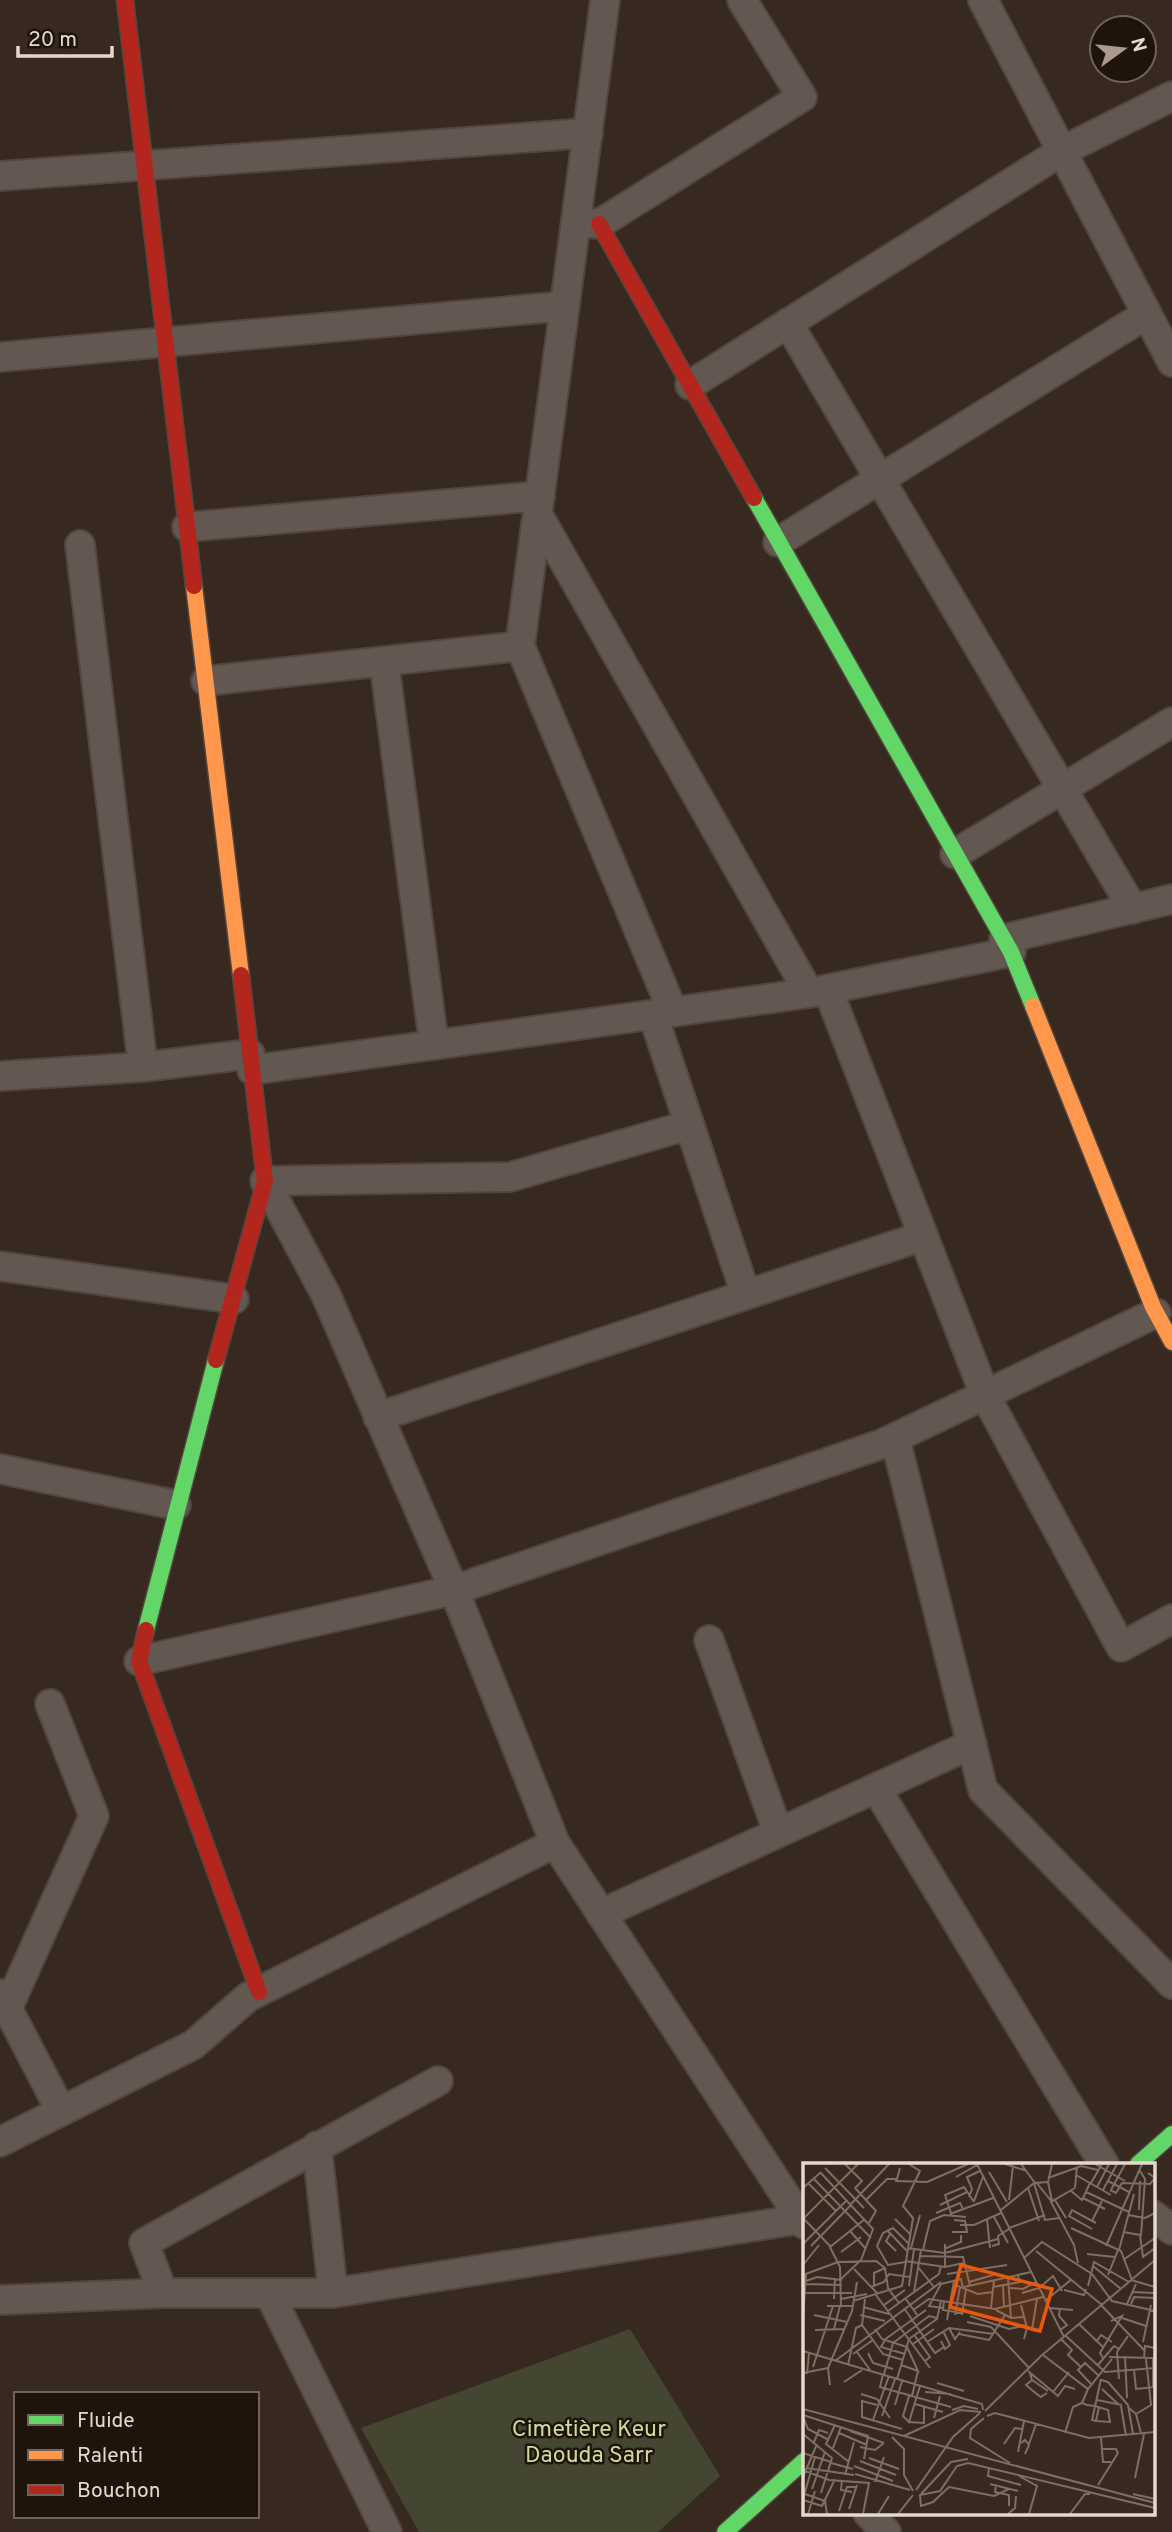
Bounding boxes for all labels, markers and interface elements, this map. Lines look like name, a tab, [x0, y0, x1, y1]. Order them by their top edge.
scale bar	[18, 14, 112, 58]
north arrow	[1088, 14, 1158, 84]
text: 20 m	[28, 27, 77, 54]
text: N	[1124, 35, 1151, 55]
inset map	[803, 2163, 1154, 2514]
legend	[14, 2392, 259, 2518]
text: Fluide	[77, 2408, 135, 2435]
park label: Cimetière Keur Daouda Sarr	[512, 2416, 666, 2471]
text: Ralenti	[77, 2443, 143, 2470]
text: Bouchon	[77, 2478, 160, 2505]

